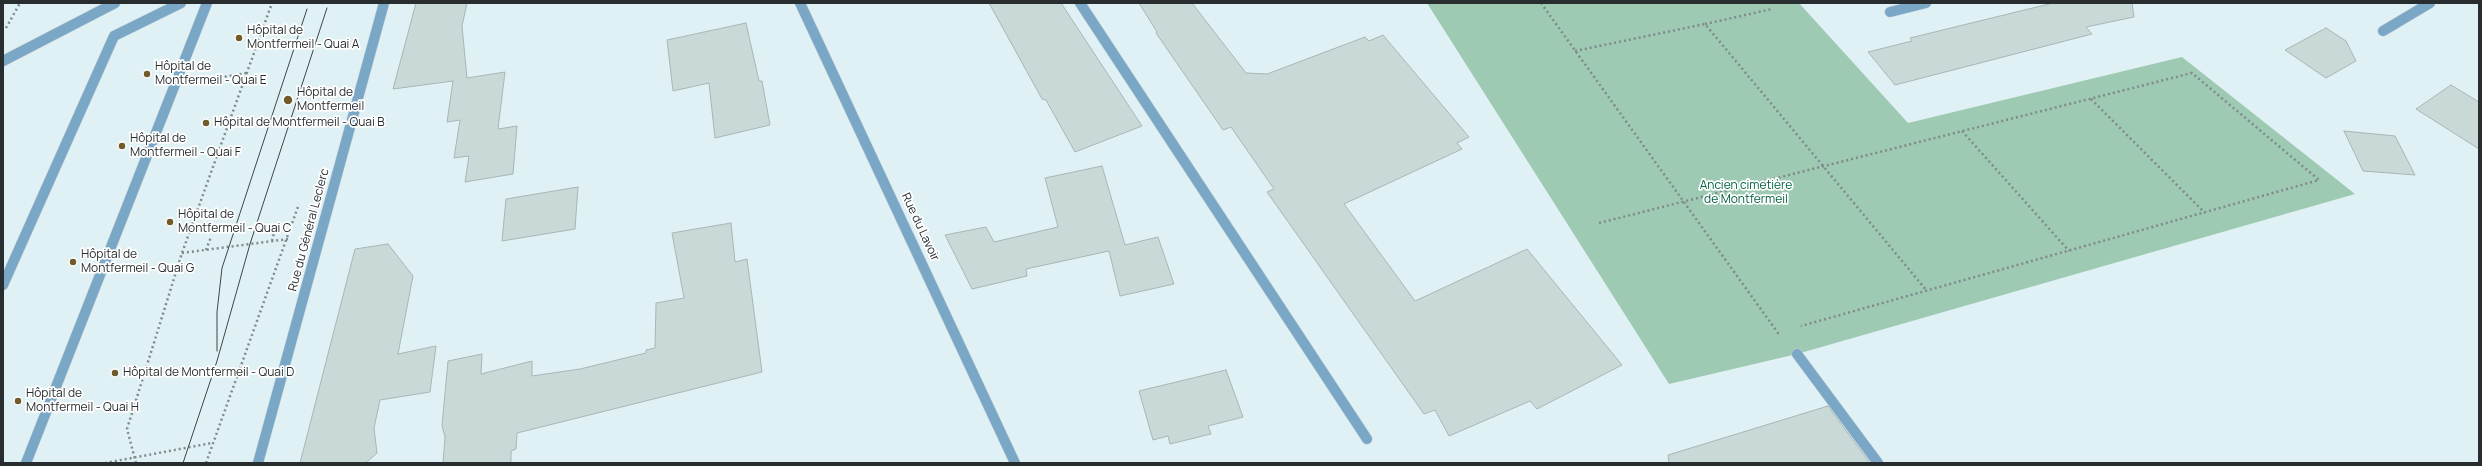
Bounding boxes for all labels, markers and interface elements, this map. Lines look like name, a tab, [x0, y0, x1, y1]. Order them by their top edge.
place label: Hôpital de Montfermeil - Quai A	[247, 24, 359, 52]
marker: Hôpital de Montfermeil - Quai A	[234, 33, 244, 43]
place label: Hôpital de Montfermeil - Quai E	[155, 60, 267, 88]
marker: Hôpital de Montfermeil - Quai E	[142, 69, 152, 79]
place label: Hôpital de Montfermeil	[297, 86, 364, 114]
marker: Hôpital de Montfermeil	[282, 94, 294, 106]
place label: Hôpital de Montfermeil - Quai B	[214, 116, 385, 130]
marker: Hôpital de Montfermeil - Quai B	[201, 118, 211, 128]
place label: Hôpital de Montfermeil - Quai F	[130, 132, 241, 160]
marker: Hôpital de Montfermeil - Quai F	[117, 141, 127, 151]
street label: Rue du Général Leclerc	[286, 167, 332, 293]
park label: Ancien cimetière de Montfermeil	[1700, 179, 1792, 207]
street label: Rue du Lavoir	[898, 191, 942, 263]
place label: Hôpital de Montfermeil - Quai C	[178, 208, 291, 236]
marker: Hôpital de Montfermeil - Quai C	[165, 217, 175, 227]
place label: Hôpital de Montfermeil - Quai G	[81, 248, 194, 276]
marker: Hôpital de Montfermeil - Quai G	[68, 257, 78, 267]
place label: Hôpital de Montfermeil - Quai D	[123, 366, 294, 380]
marker: Hôpital de Montfermeil - Quai D	[110, 368, 120, 378]
place label: Hôpital de Montfermeil - Quai H	[26, 387, 139, 415]
marker: Hôpital de Montfermeil - Quai H	[13, 396, 23, 406]

